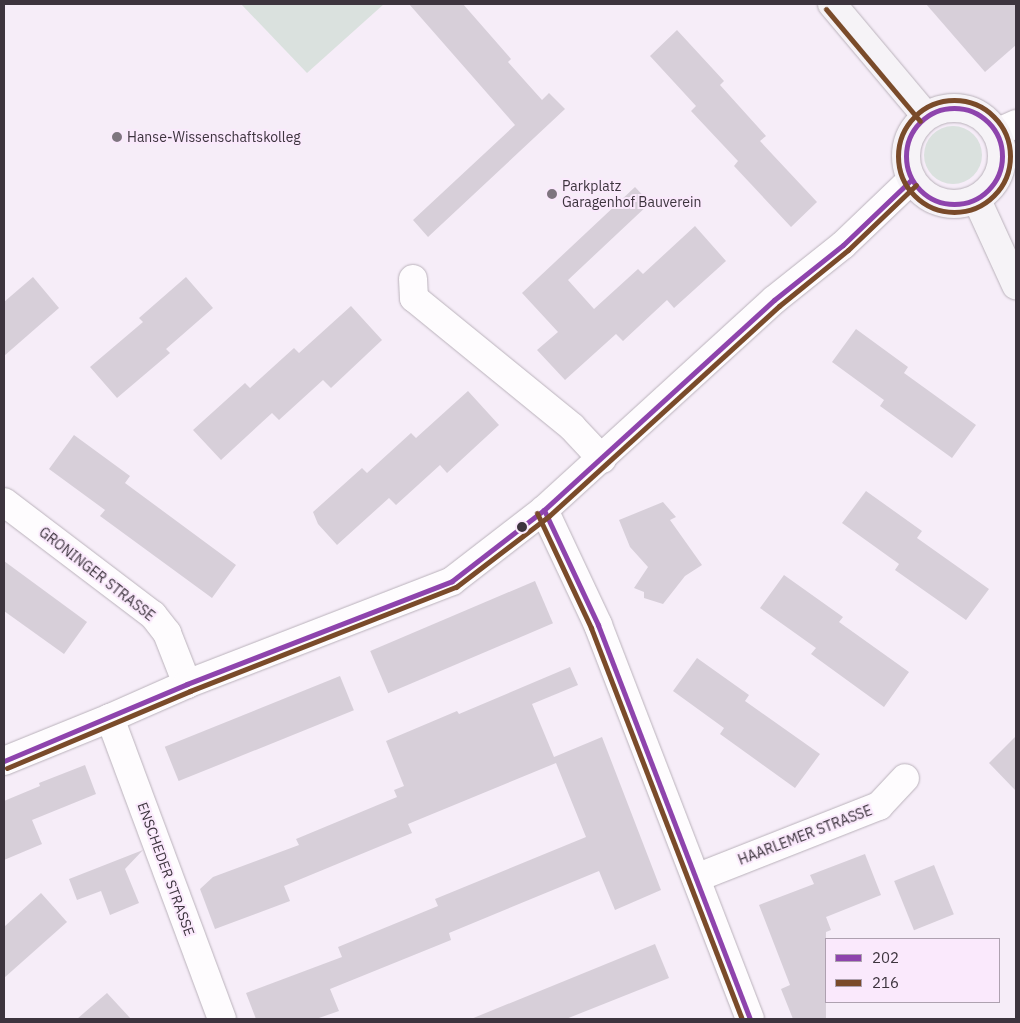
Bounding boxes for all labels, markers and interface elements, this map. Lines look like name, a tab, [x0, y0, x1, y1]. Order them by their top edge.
place label: Hanse-Wissenschaftskolleg	[127, 129, 301, 145]
marker: Hanse-Wissenschaftskolleg	[111, 131, 123, 143]
place label: Parkplatz Garagenhof Bauverein	[562, 178, 701, 210]
marker: Parkplatz Garagenhof Bauverein	[546, 188, 558, 200]
unlabelled marker	[517, 522, 527, 532]
street label: GRONINGER STRASSE	[36, 524, 158, 624]
street label: ENSCHEDER STRASSE	[134, 800, 198, 938]
street label: HAARLEMER STRASSE	[736, 802, 874, 868]
legend	[825, 938, 1000, 1003]
text: 202	[872, 948, 899, 967]
text: 216	[872, 973, 899, 992]

